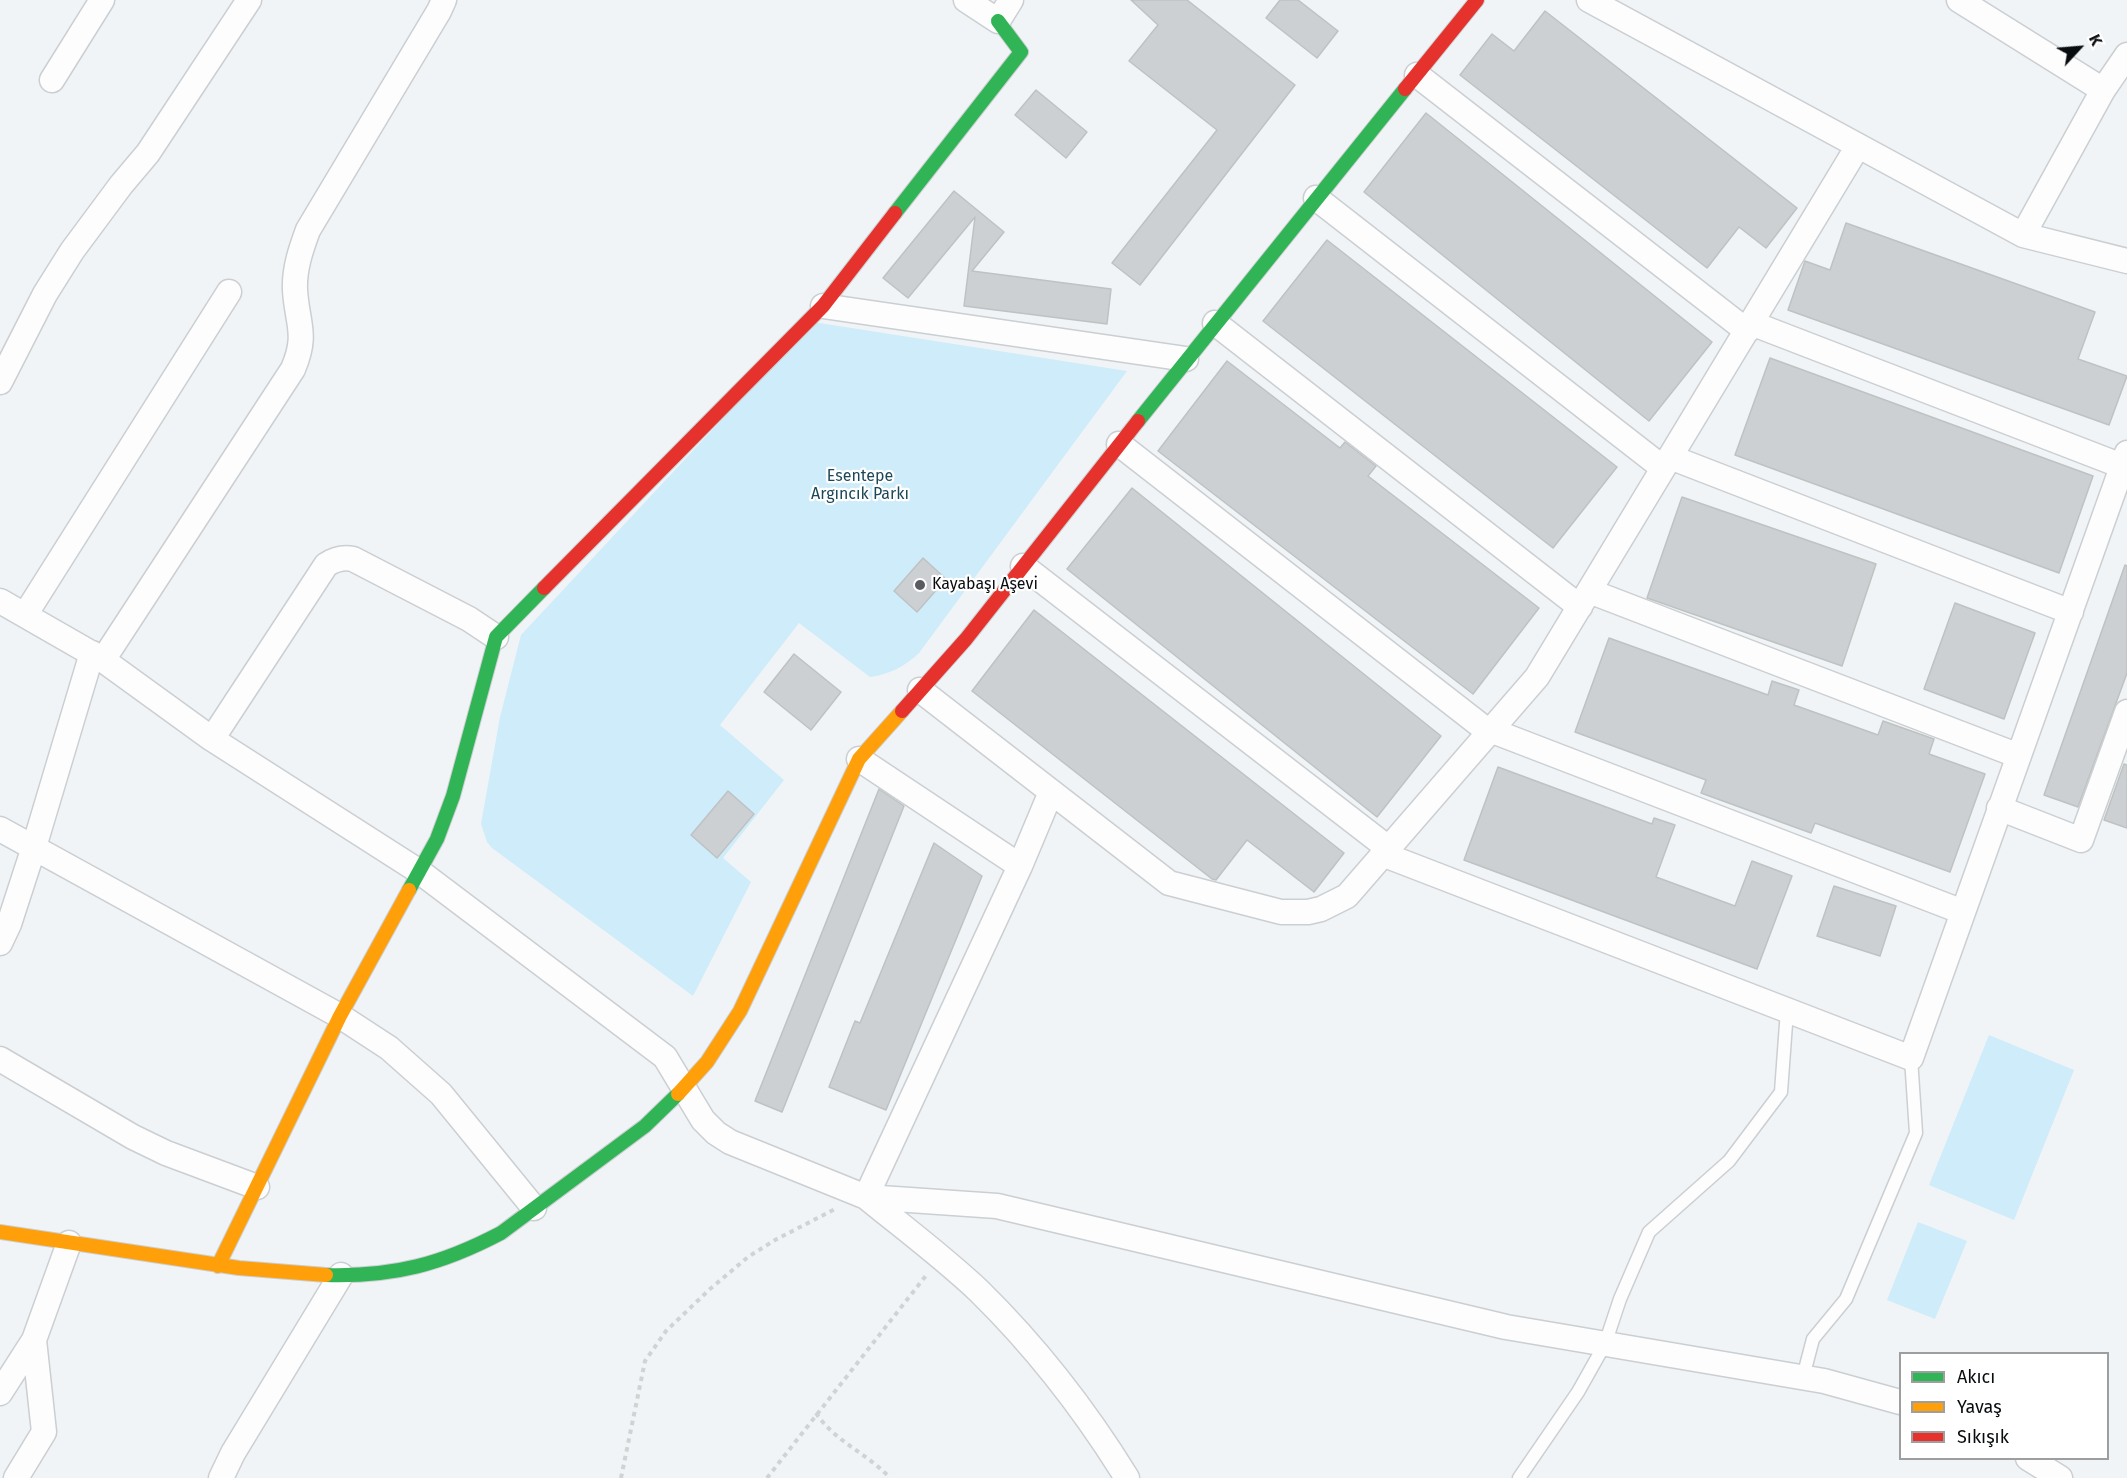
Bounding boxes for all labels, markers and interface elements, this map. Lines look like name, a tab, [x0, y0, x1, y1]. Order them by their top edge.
north arrow	[2049, 18, 2109, 78]
text: K	[2085, 31, 2106, 49]
park label: Esentepe Argıncık Parkı	[811, 467, 909, 505]
place label: Kayabaşı Aşevi	[932, 575, 1038, 595]
marker: Kayabaşı Aşevi	[913, 578, 927, 592]
legend	[1899, 1352, 2109, 1460]
text: Akıcı	[1957, 1366, 1995, 1388]
text: Yavaş	[1957, 1396, 2002, 1418]
text: Sıkışık	[1957, 1426, 2009, 1448]

